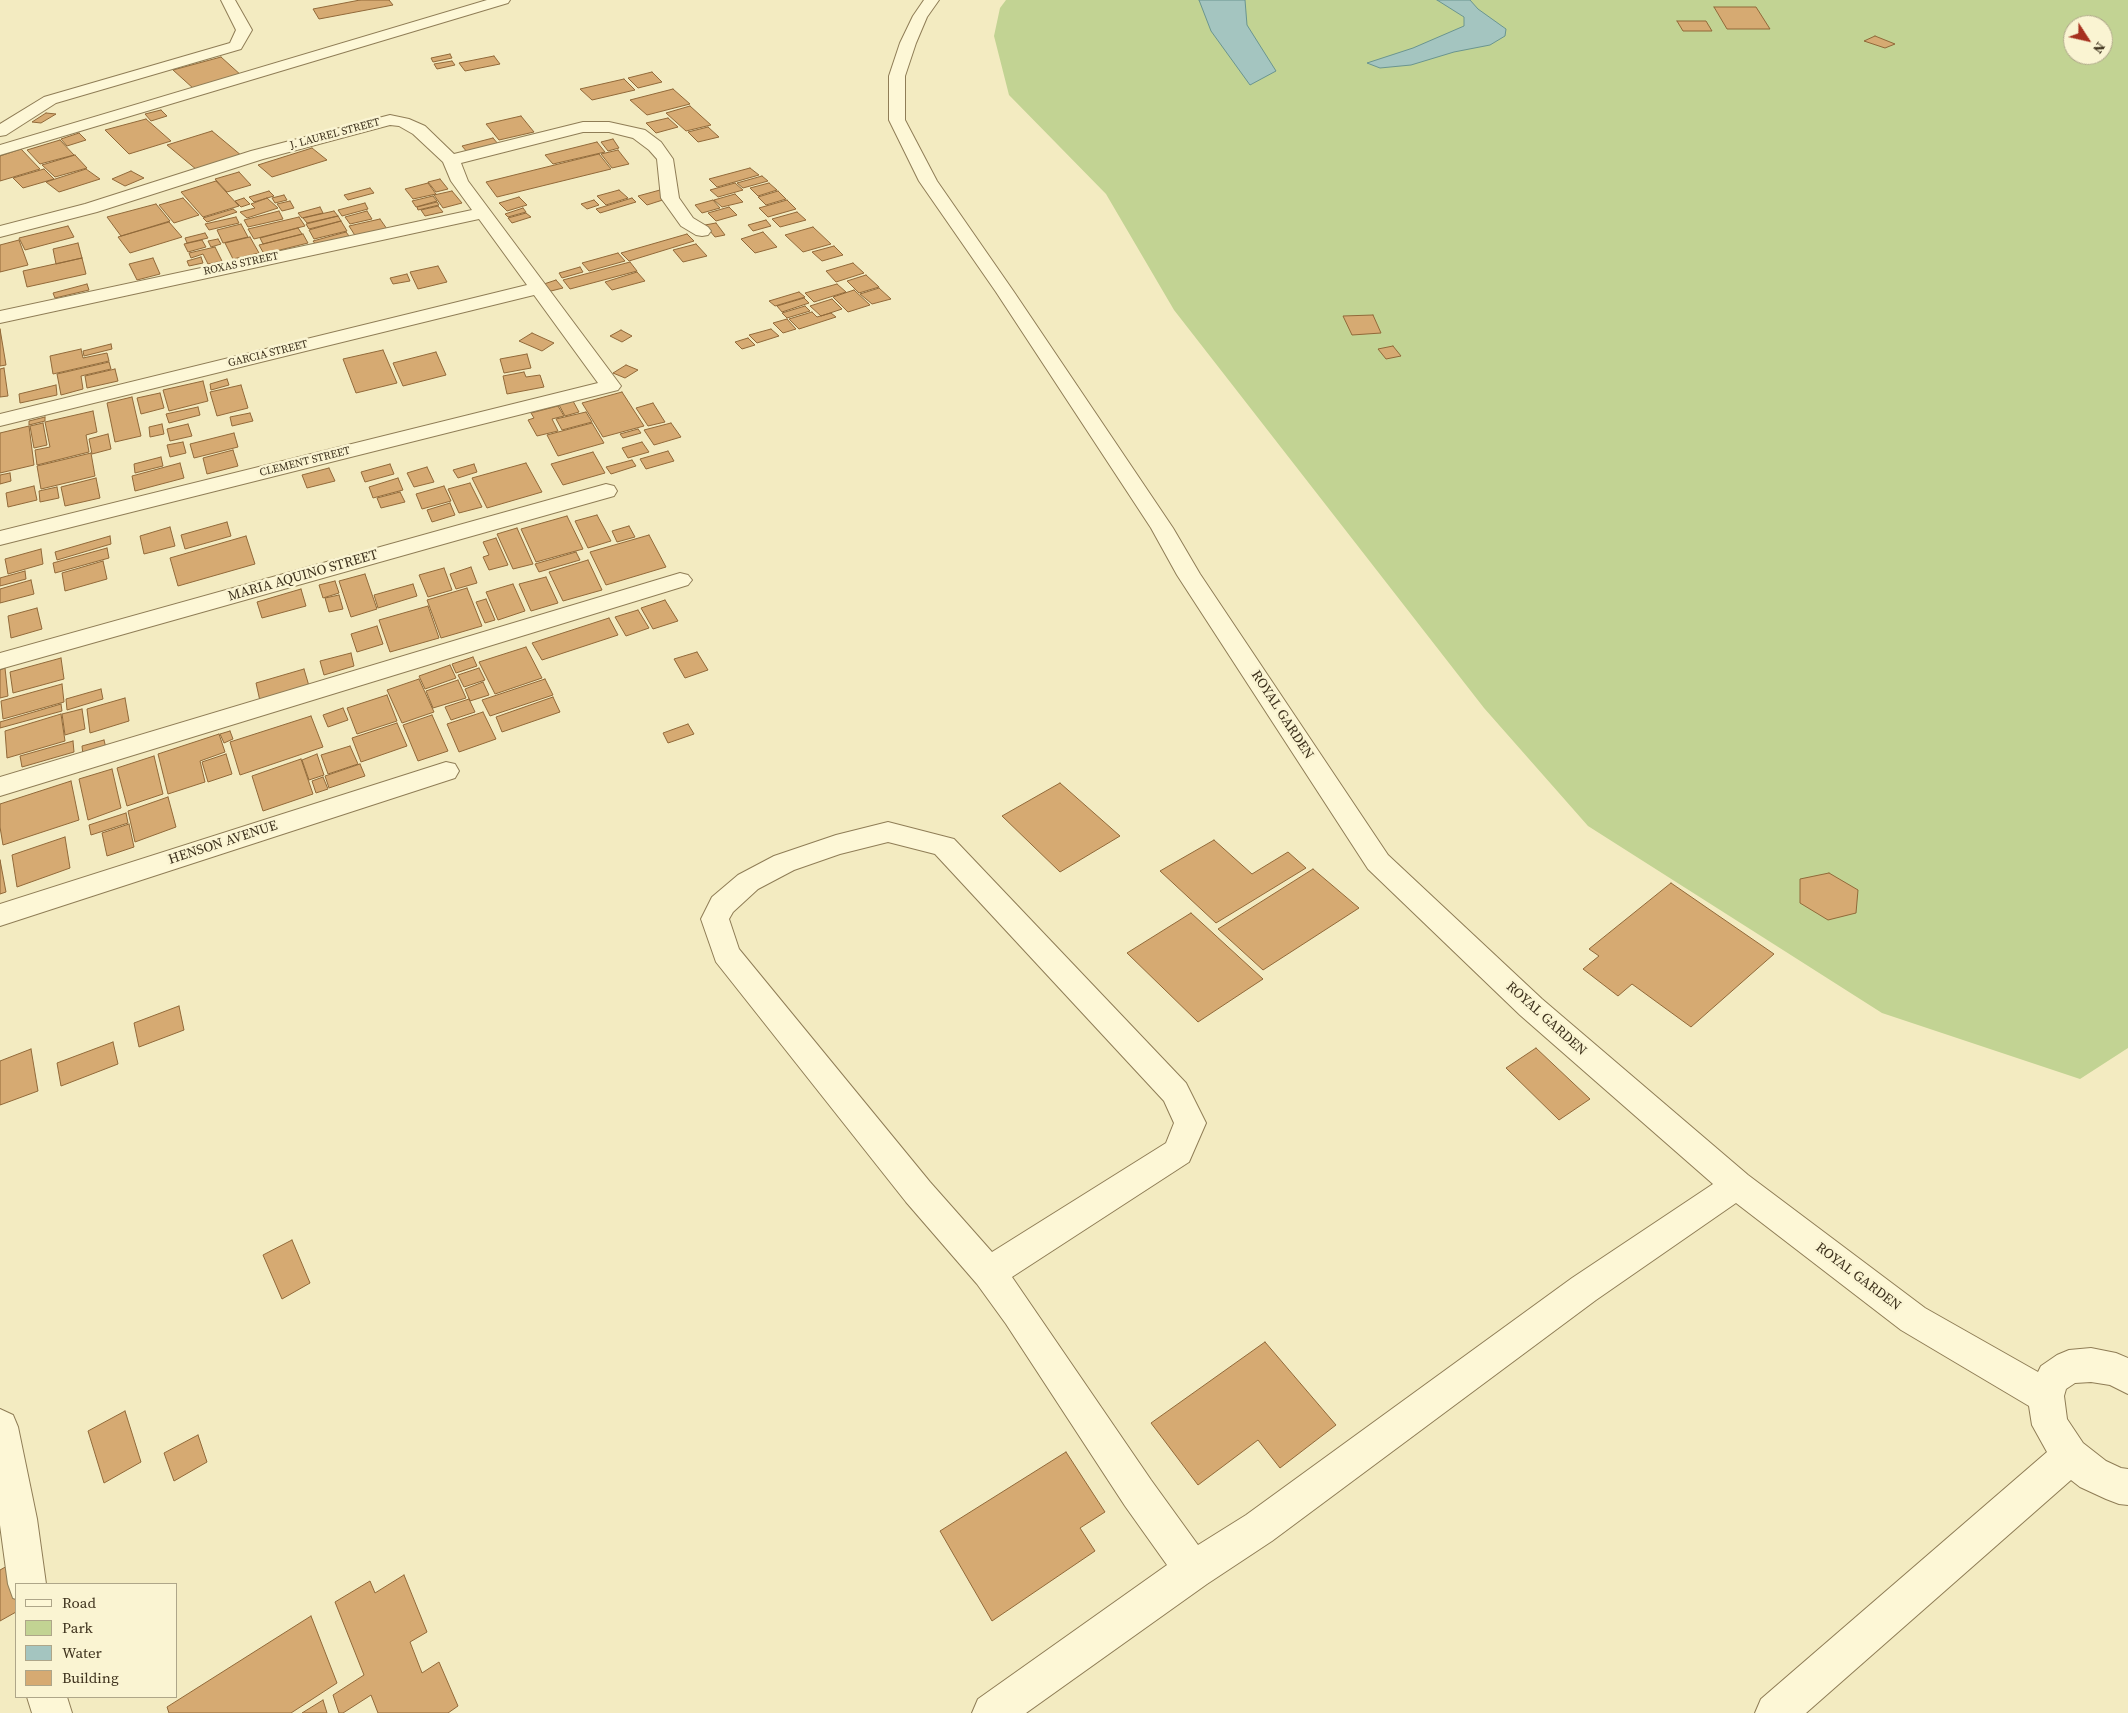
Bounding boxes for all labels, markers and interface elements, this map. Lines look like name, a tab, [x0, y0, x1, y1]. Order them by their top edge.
north arrow	[2063, 15, 2113, 65]
text: N	[2088, 38, 2111, 58]
street label: J. LAUREL STREET	[289, 116, 381, 152]
street label: ROXAS STREET	[202, 250, 280, 278]
street label: GARCIA STREET	[227, 338, 309, 370]
street label: CLEMENT STREET	[258, 444, 352, 480]
street label: MARIA AQUINO STREET	[226, 547, 380, 605]
street label: ROYAL GARDEN	[1247, 667, 1317, 763]
street label: HENSON AVENUE	[166, 817, 280, 869]
street label: ROYAL GARDEN	[1502, 978, 1590, 1060]
street label: ROYAL GARDEN	[1812, 1239, 1904, 1315]
legend	[15, 1583, 178, 1698]
text: Road	[62, 1592, 96, 1613]
text: Park	[62, 1617, 93, 1638]
text: Water	[62, 1642, 102, 1663]
text: Building	[62, 1667, 119, 1688]

